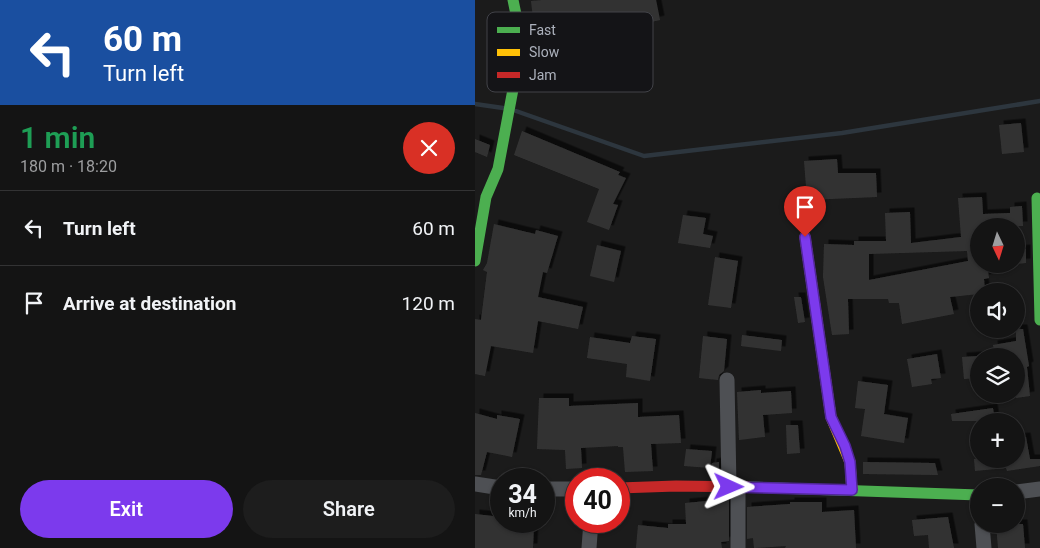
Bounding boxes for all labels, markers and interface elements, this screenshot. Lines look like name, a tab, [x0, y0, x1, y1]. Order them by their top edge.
legend	[487, 12, 653, 92]
text: 60 m	[103, 19, 182, 60]
icon: left	[20, 20, 85, 85]
text: Fast	[529, 22, 556, 38]
text: Slow	[529, 44, 560, 60]
text: Turn left	[103, 61, 184, 86]
text: Jam	[529, 67, 557, 83]
text: 1 min	[20, 120, 95, 155]
button: close	[403, 122, 455, 174]
text: 180 m · 18:20	[20, 157, 117, 176]
pin	[784, 186, 826, 237]
icon: arrive	[791, 193, 819, 221]
icon: left	[20, 214, 48, 242]
text: Turn left	[63, 217, 136, 240]
text: 60 m	[412, 217, 455, 240]
north arrow	[970, 218, 1025, 272]
map controls	[970, 218, 1025, 533]
button: sound	[970, 283, 1025, 338]
icon: arrive	[20, 289, 48, 317]
text: Arrive at destination	[63, 292, 236, 315]
text: 120 m	[402, 292, 455, 315]
button: layers	[970, 348, 1025, 403]
button: +	[970, 413, 1025, 468]
position arrow	[702, 460, 754, 512]
speed limit sign: 40	[565, 468, 630, 533]
button: −	[970, 478, 1025, 533]
button: Exit	[20, 480, 233, 538]
button: Share	[243, 480, 455, 538]
text: 34	[508, 480, 537, 509]
text: km/h	[508, 506, 537, 520]

